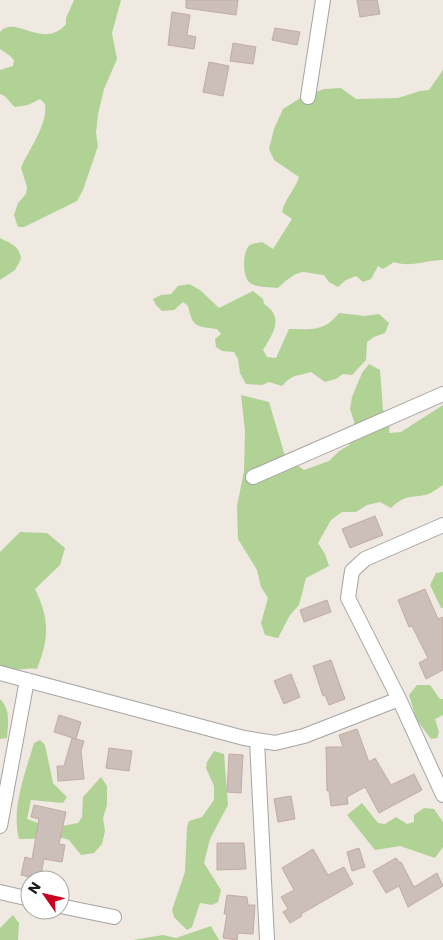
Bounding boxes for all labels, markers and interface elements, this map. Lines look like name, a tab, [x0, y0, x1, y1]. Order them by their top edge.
north arrow	[20, 870, 70, 920]
text: N	[23, 878, 45, 898]

